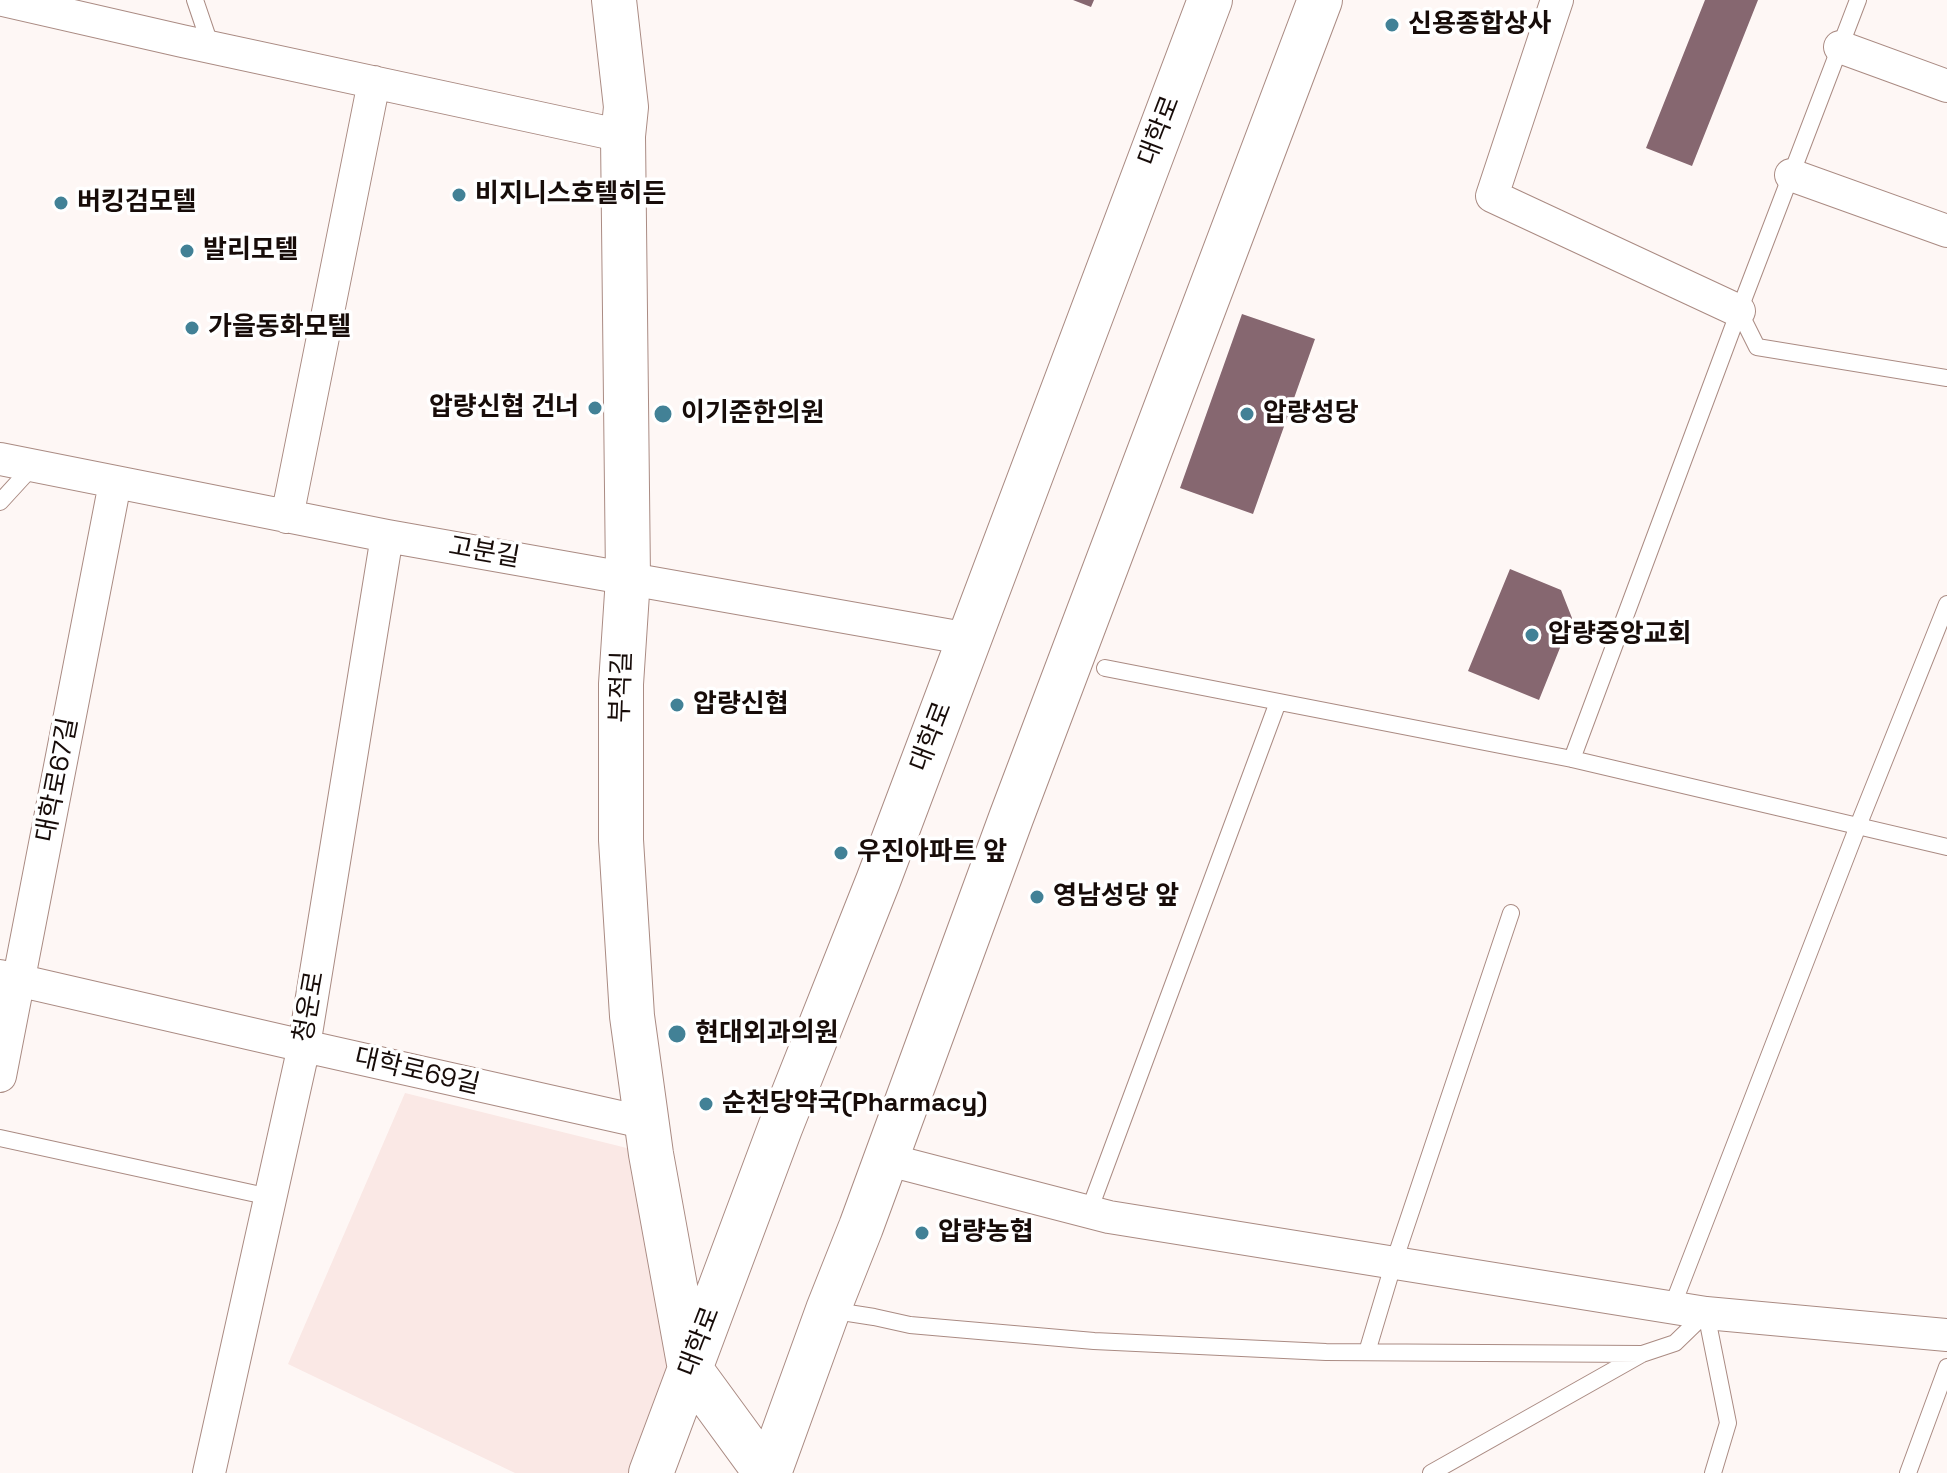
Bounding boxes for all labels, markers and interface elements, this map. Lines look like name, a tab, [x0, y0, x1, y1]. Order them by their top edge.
place label: 신용종합상사	[1408, 9, 1552, 41]
marker: 신용종합상사	[1383, 16, 1401, 34]
street label: 대학로	[1133, 92, 1187, 170]
place label: 비지니스호텔히든	[475, 179, 666, 211]
marker: 비지니스호텔히든	[450, 186, 468, 204]
place label: 버킹검모텔	[77, 187, 197, 219]
marker: 버킹검모텔	[52, 194, 70, 212]
place label: 발리모텔	[203, 235, 299, 267]
marker: 발리모텔	[178, 242, 196, 260]
place label: 가을동화모텔	[208, 312, 352, 344]
marker: 가을동화모텔	[183, 319, 201, 337]
place label: 압량신협 건너	[429, 392, 579, 424]
place label: 이기준한의원	[681, 398, 825, 430]
place label: 압량성당	[1263, 398, 1359, 430]
marker: 압량신협 건너	[586, 399, 604, 417]
marker: 이기준한의원	[652, 403, 674, 425]
marker: 압량성당	[1238, 405, 1256, 423]
street label: 고분길	[446, 531, 522, 575]
place label: 압량중앙교회	[1548, 619, 1692, 651]
marker: 압량중앙교회	[1523, 626, 1541, 644]
street label: 부적길	[605, 651, 639, 723]
place label: 압량신협	[693, 689, 789, 721]
marker: 압량신협	[668, 696, 686, 714]
street label: 대학로	[905, 698, 959, 776]
street label: 대학로67길	[31, 715, 85, 845]
place label: 우진아파트 앞	[857, 837, 1007, 869]
marker: 우진아파트 앞	[832, 844, 850, 862]
place label: 영남성당 앞	[1053, 881, 1179, 913]
marker: 영남성당 앞	[1028, 888, 1046, 906]
street label: 청운로	[288, 969, 332, 1045]
place label: 현대외과의원	[695, 1018, 839, 1050]
marker: 현대외과의원	[666, 1023, 688, 1045]
street label: 대학로69길	[351, 1042, 483, 1102]
place label: 순천당약국(Pharmacy)	[722, 1088, 987, 1120]
marker: 순천당약국(Pharmacy)	[697, 1095, 715, 1113]
place label: 압량농협	[938, 1217, 1034, 1249]
marker: 압량농협	[913, 1224, 931, 1242]
street label: 대학로	[673, 1303, 727, 1381]

